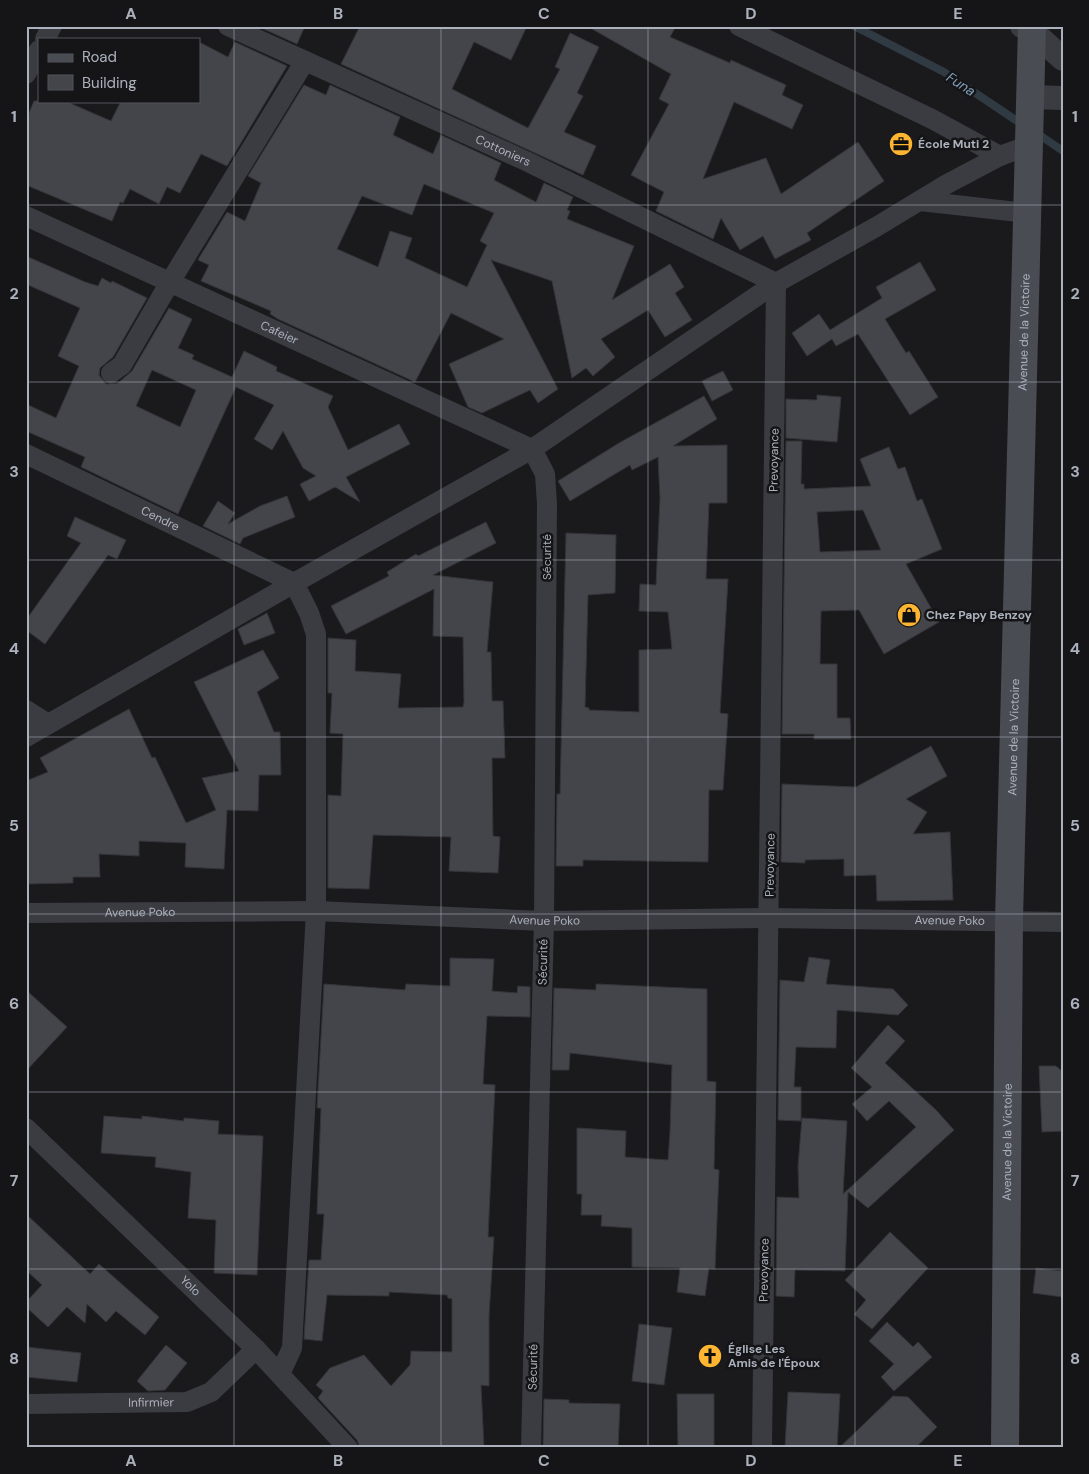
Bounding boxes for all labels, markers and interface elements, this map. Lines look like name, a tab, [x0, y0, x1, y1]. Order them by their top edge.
text: A	[125, 3, 137, 24]
text: B	[333, 3, 343, 24]
text: C	[538, 3, 550, 24]
text: D	[745, 3, 757, 24]
text: E	[953, 3, 963, 24]
legend	[38, 38, 200, 102]
text: Road	[82, 47, 117, 67]
water label: Funa	[943, 68, 979, 100]
text: Building	[82, 73, 137, 93]
text: 1	[11, 106, 17, 127]
text: 1	[1072, 106, 1078, 127]
street label: Cottoniers	[473, 131, 533, 170]
office icon: École Muti 2	[888, 131, 914, 157]
place label: École Muti 2	[918, 136, 989, 152]
street label: Avenue de la Victoire	[1015, 273, 1034, 391]
text: 2	[9, 283, 19, 304]
text: 2	[1070, 283, 1080, 304]
street label: Cafeier	[258, 317, 301, 349]
street label: Prevoyance	[765, 428, 783, 492]
text: 3	[9, 461, 19, 482]
text: 3	[1070, 461, 1080, 482]
street label: Cendre	[138, 503, 182, 535]
street label: Sécurité	[539, 534, 555, 580]
shop icon: Chez Papy Benzoy	[896, 602, 922, 628]
place label: Chez Papy Benzoy	[926, 607, 1033, 623]
text: 4	[9, 638, 19, 659]
text: 4	[1070, 638, 1080, 659]
street label: Avenue de la Victoire	[1004, 678, 1023, 796]
text: 5	[9, 815, 19, 836]
text: 5	[1070, 815, 1080, 836]
street label: Prevoyance	[761, 833, 779, 897]
street label: Avenue Poko	[105, 904, 175, 920]
street label: Avenue Poko	[509, 911, 580, 929]
street label: Avenue Poko	[914, 912, 985, 929]
street label: Sécurité	[535, 939, 551, 985]
text: 6	[9, 993, 19, 1014]
text: 6	[1070, 993, 1080, 1014]
street label: Avenue de la Victoire	[999, 1083, 1016, 1201]
text: 7	[10, 1170, 19, 1191]
text: 7	[1071, 1170, 1080, 1191]
street label: Prevoyance	[755, 1238, 773, 1302]
street label: Yolo	[177, 1272, 204, 1300]
place label: Église Les Amis de l'Époux	[728, 1341, 820, 1371]
church icon: Église Les Amis de l'Époux	[697, 1343, 723, 1369]
street label: Sécurité	[525, 1344, 541, 1390]
text: 8	[9, 1348, 19, 1369]
text: 8	[1070, 1348, 1080, 1369]
street label: Infirmier	[128, 1394, 175, 1411]
text: A	[125, 1450, 137, 1471]
text: B	[333, 1450, 343, 1471]
text: C	[538, 1450, 550, 1471]
text: D	[745, 1450, 757, 1471]
text: E	[953, 1450, 963, 1471]

